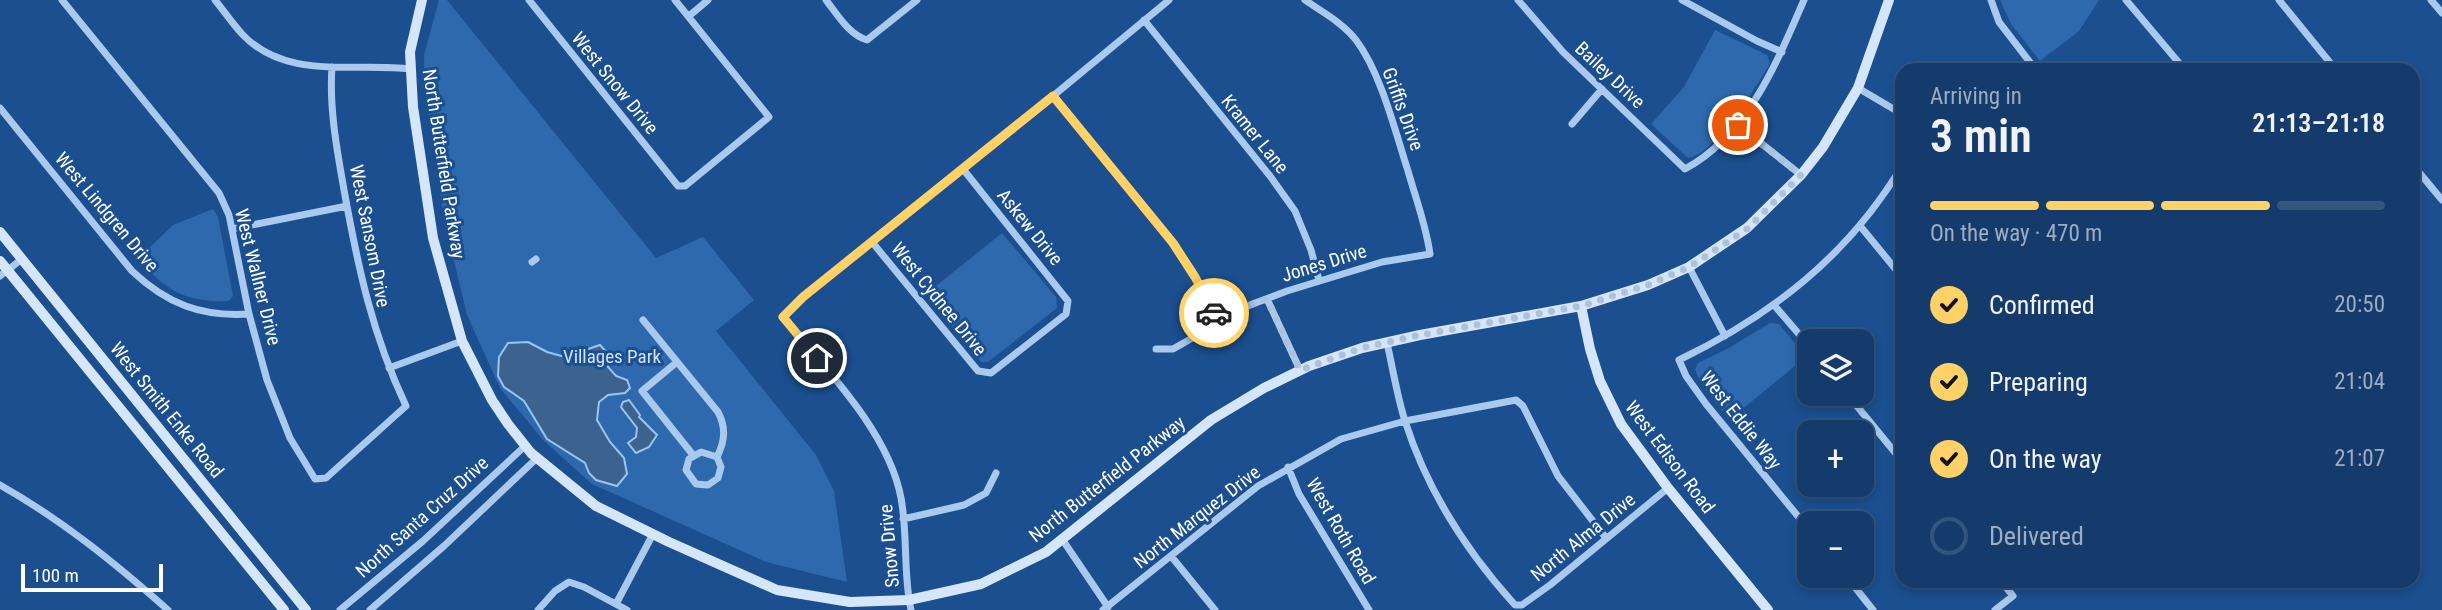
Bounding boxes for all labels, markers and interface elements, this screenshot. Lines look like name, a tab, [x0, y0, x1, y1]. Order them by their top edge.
street label: West Snow Drive	[567, 27, 663, 139]
street label: Bailey Drive	[1570, 37, 1650, 113]
street label: Griffis Drive	[1377, 64, 1429, 154]
street label: North Butterfield Parkway	[418, 68, 470, 261]
text: Arriving in	[1930, 83, 2022, 110]
street label: Kramer Lane	[1216, 90, 1294, 178]
pin	[1708, 95, 1768, 155]
icon: bag	[1719, 106, 1757, 144]
text: 21:13–21:18	[2252, 108, 2385, 138]
text: 3 min	[1930, 109, 2032, 163]
street label: West Lindgren Drive	[50, 147, 164, 277]
street label: West Sansom Drive	[345, 163, 395, 309]
street label: Askew Drive	[992, 184, 1068, 270]
street label: West Wallner Drive	[230, 206, 286, 348]
text: On the way · 470 m	[1930, 220, 2102, 247]
street label: West Cydnee Drive	[886, 238, 992, 360]
street label: Jones Drive	[1279, 239, 1369, 287]
courier	[1179, 278, 1249, 348]
icon: check	[1930, 286, 1968, 324]
text: Confirmed	[1989, 290, 2095, 320]
text: 20:50	[2334, 291, 2385, 318]
icon: car	[1195, 294, 1233, 332]
pin	[787, 328, 847, 388]
map controls	[1797, 329, 1874, 588]
button: layers	[1797, 329, 1874, 406]
street label: West Smith Enke Road	[105, 338, 229, 482]
icon: home	[798, 339, 836, 377]
park label: Villages Park	[563, 345, 661, 368]
icon: check	[1930, 363, 1968, 401]
street label: West Eddie Way	[1695, 366, 1787, 474]
text: Preparing	[1989, 367, 2088, 397]
text: 21:04	[2334, 368, 2385, 395]
street label: West Edison Road	[1620, 396, 1720, 518]
street label: North Butterfield Parkway	[1024, 411, 1190, 547]
button: +	[1797, 420, 1874, 497]
icon: check	[1930, 440, 1968, 478]
text: On the way	[1989, 444, 2102, 474]
text: 21:07	[2334, 445, 2385, 472]
street label: North Santa Cruz Drive	[351, 451, 493, 583]
street label: North Marquez Drive	[1129, 460, 1265, 573]
street label: West Roth Road	[1301, 474, 1381, 588]
street label: North Alma Drive	[1526, 488, 1640, 586]
street label: Snow Drive	[874, 503, 904, 588]
button: −	[1797, 511, 1874, 588]
text: Delivered	[1989, 521, 2084, 551]
scale bar	[21, 561, 163, 593]
text: 100 m	[32, 564, 79, 587]

